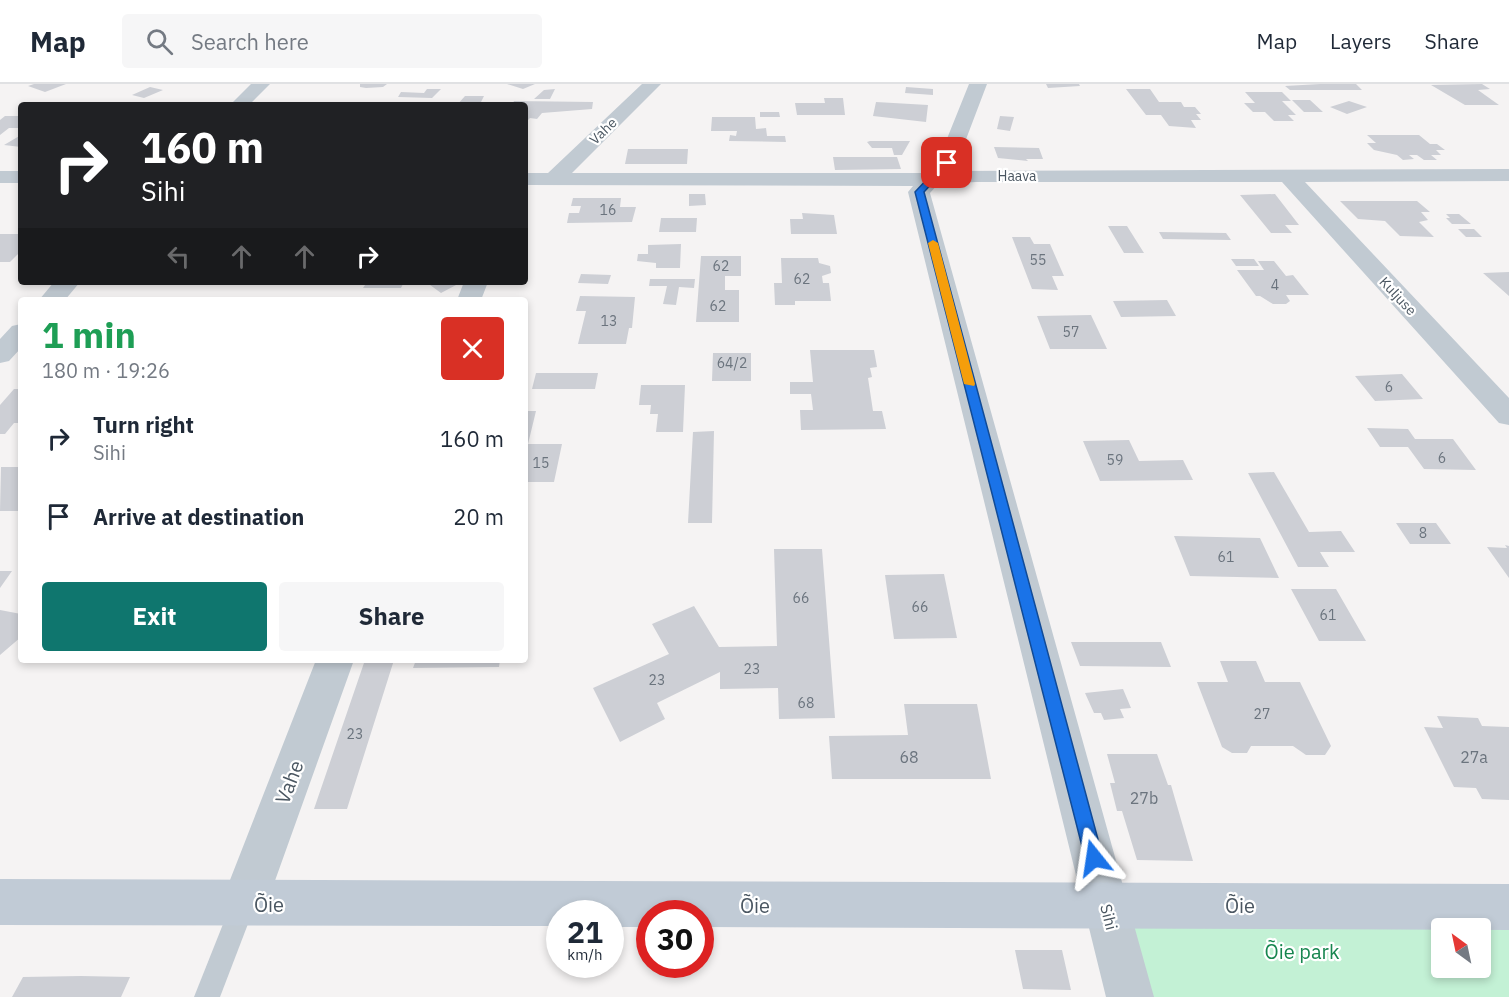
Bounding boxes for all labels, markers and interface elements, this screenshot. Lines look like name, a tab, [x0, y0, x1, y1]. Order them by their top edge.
search box	[122, 14, 542, 68]
text: Map	[30, 23, 86, 60]
icon: search	[143, 25, 176, 58]
text: Search here	[191, 27, 309, 56]
text: Map	[1257, 27, 1297, 55]
text: Layers	[1330, 27, 1392, 55]
text: Share	[1425, 27, 1479, 55]
street label: Vahe	[586, 113, 621, 148]
text: 160 m	[141, 120, 264, 175]
icon: right	[42, 126, 120, 204]
pin	[921, 137, 972, 188]
icon: arrive	[930, 146, 963, 179]
street label: Haava	[998, 167, 1037, 185]
text: Sihi	[141, 173, 186, 208]
house number: 16	[600, 201, 616, 219]
icon: left	[162, 240, 195, 273]
icon: ahead	[225, 240, 258, 273]
icon: ahead	[288, 240, 321, 273]
icon: right	[351, 240, 384, 273]
house number: 55	[1030, 251, 1046, 269]
house number: 62	[713, 257, 729, 275]
house number: 62	[794, 270, 810, 288]
street label: Kuljuse	[1376, 273, 1421, 319]
house number: 4	[1271, 276, 1279, 294]
house number: 62	[710, 297, 726, 315]
text: 1 min	[42, 311, 136, 358]
house number: 13	[601, 312, 617, 330]
button: close	[441, 317, 504, 380]
house number: 57	[1063, 323, 1079, 341]
house number: 64/2	[717, 354, 747, 372]
text: 180 m · 19:26	[42, 357, 170, 384]
house number: 6	[1385, 378, 1393, 396]
text: Turn right	[93, 410, 194, 439]
icon: right	[42, 422, 75, 455]
text: 160 m	[440, 424, 504, 453]
text: Sihi	[93, 439, 126, 466]
house number: 6	[1438, 449, 1446, 467]
house number: 59	[1107, 451, 1123, 469]
house number: 15	[533, 454, 549, 472]
icon: arrive	[42, 500, 75, 533]
text: Arrive at destination	[93, 502, 304, 531]
text: 20 m	[453, 502, 504, 531]
house number: 8	[1419, 524, 1427, 542]
house number: 61	[1218, 548, 1234, 566]
button: Exit	[42, 582, 267, 651]
button: Share	[279, 582, 504, 651]
house number: 66	[793, 589, 809, 607]
house number: 66	[912, 598, 928, 616]
house number: 61	[1320, 606, 1336, 624]
house number: 23	[744, 660, 760, 678]
house number: 23	[649, 671, 665, 689]
house number: 68	[798, 694, 814, 712]
house number: 27	[1254, 705, 1270, 723]
house number: 23	[347, 725, 363, 743]
house number: 68	[899, 747, 919, 767]
house number: 27a	[1460, 747, 1488, 767]
street label: Vahe	[268, 756, 310, 808]
house number: 27b	[1130, 788, 1158, 808]
position arrow	[1062, 826, 1126, 890]
street label: Õie	[254, 891, 284, 918]
street label: Õie	[740, 892, 770, 919]
street label: Õie	[1225, 892, 1255, 919]
speed limit sign: 30	[636, 900, 714, 978]
street label: Sihi	[1096, 902, 1122, 932]
text: 21	[567, 912, 603, 951]
north arrow	[1431, 918, 1491, 978]
map controls	[1431, 918, 1491, 978]
park label: Õie park	[1264, 938, 1340, 965]
text: km/h	[567, 945, 603, 964]

